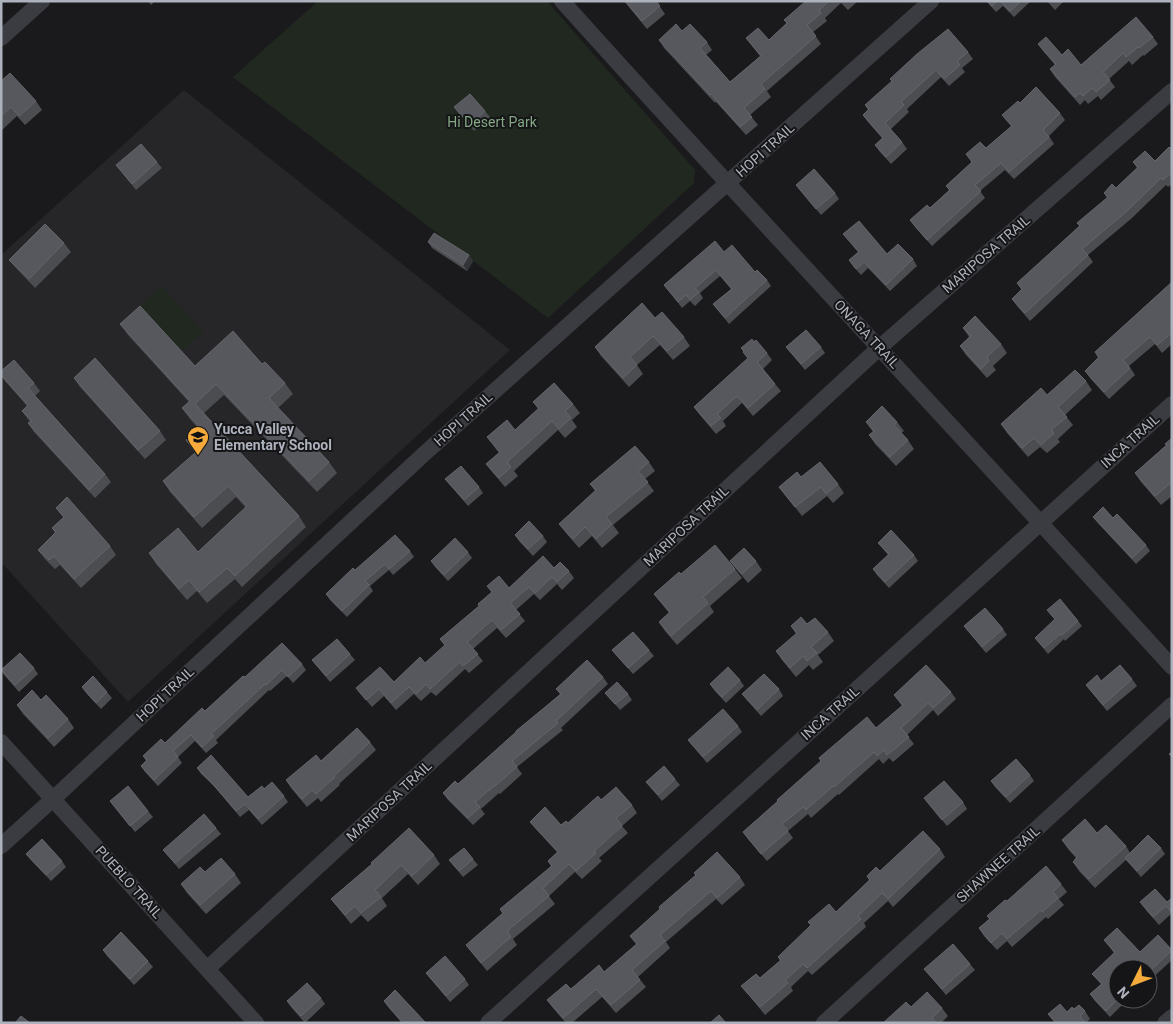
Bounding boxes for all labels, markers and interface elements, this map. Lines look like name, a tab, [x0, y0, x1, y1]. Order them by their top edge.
park label: Hi Desert Park	[447, 114, 538, 130]
street label: HOPI TRAIL	[733, 119, 798, 180]
street label: MARIPOSA TRAIL	[939, 211, 1033, 296]
street label: ONAGA TRAIL	[831, 296, 903, 372]
street label: HOPI TRAIL	[431, 388, 496, 449]
street label: INCA TRAIL	[1098, 410, 1163, 471]
place label: Yucca Valley Elementary School	[214, 421, 332, 453]
school or university icon: Yucca Valley Elementary School	[186, 425, 210, 456]
street label: MARIPOSA TRAIL	[640, 482, 732, 570]
street label: HOPI TRAIL	[133, 663, 197, 725]
street label: INCA TRAIL	[798, 682, 863, 743]
street label: MARIPOSA TRAIL	[343, 757, 435, 845]
street label: SHAWNEE TRAIL	[953, 822, 1043, 905]
street label: PUEBLO TRAIL	[92, 842, 166, 922]
north arrow	[1108, 959, 1158, 1009]
text: N	[1114, 984, 1133, 1002]

